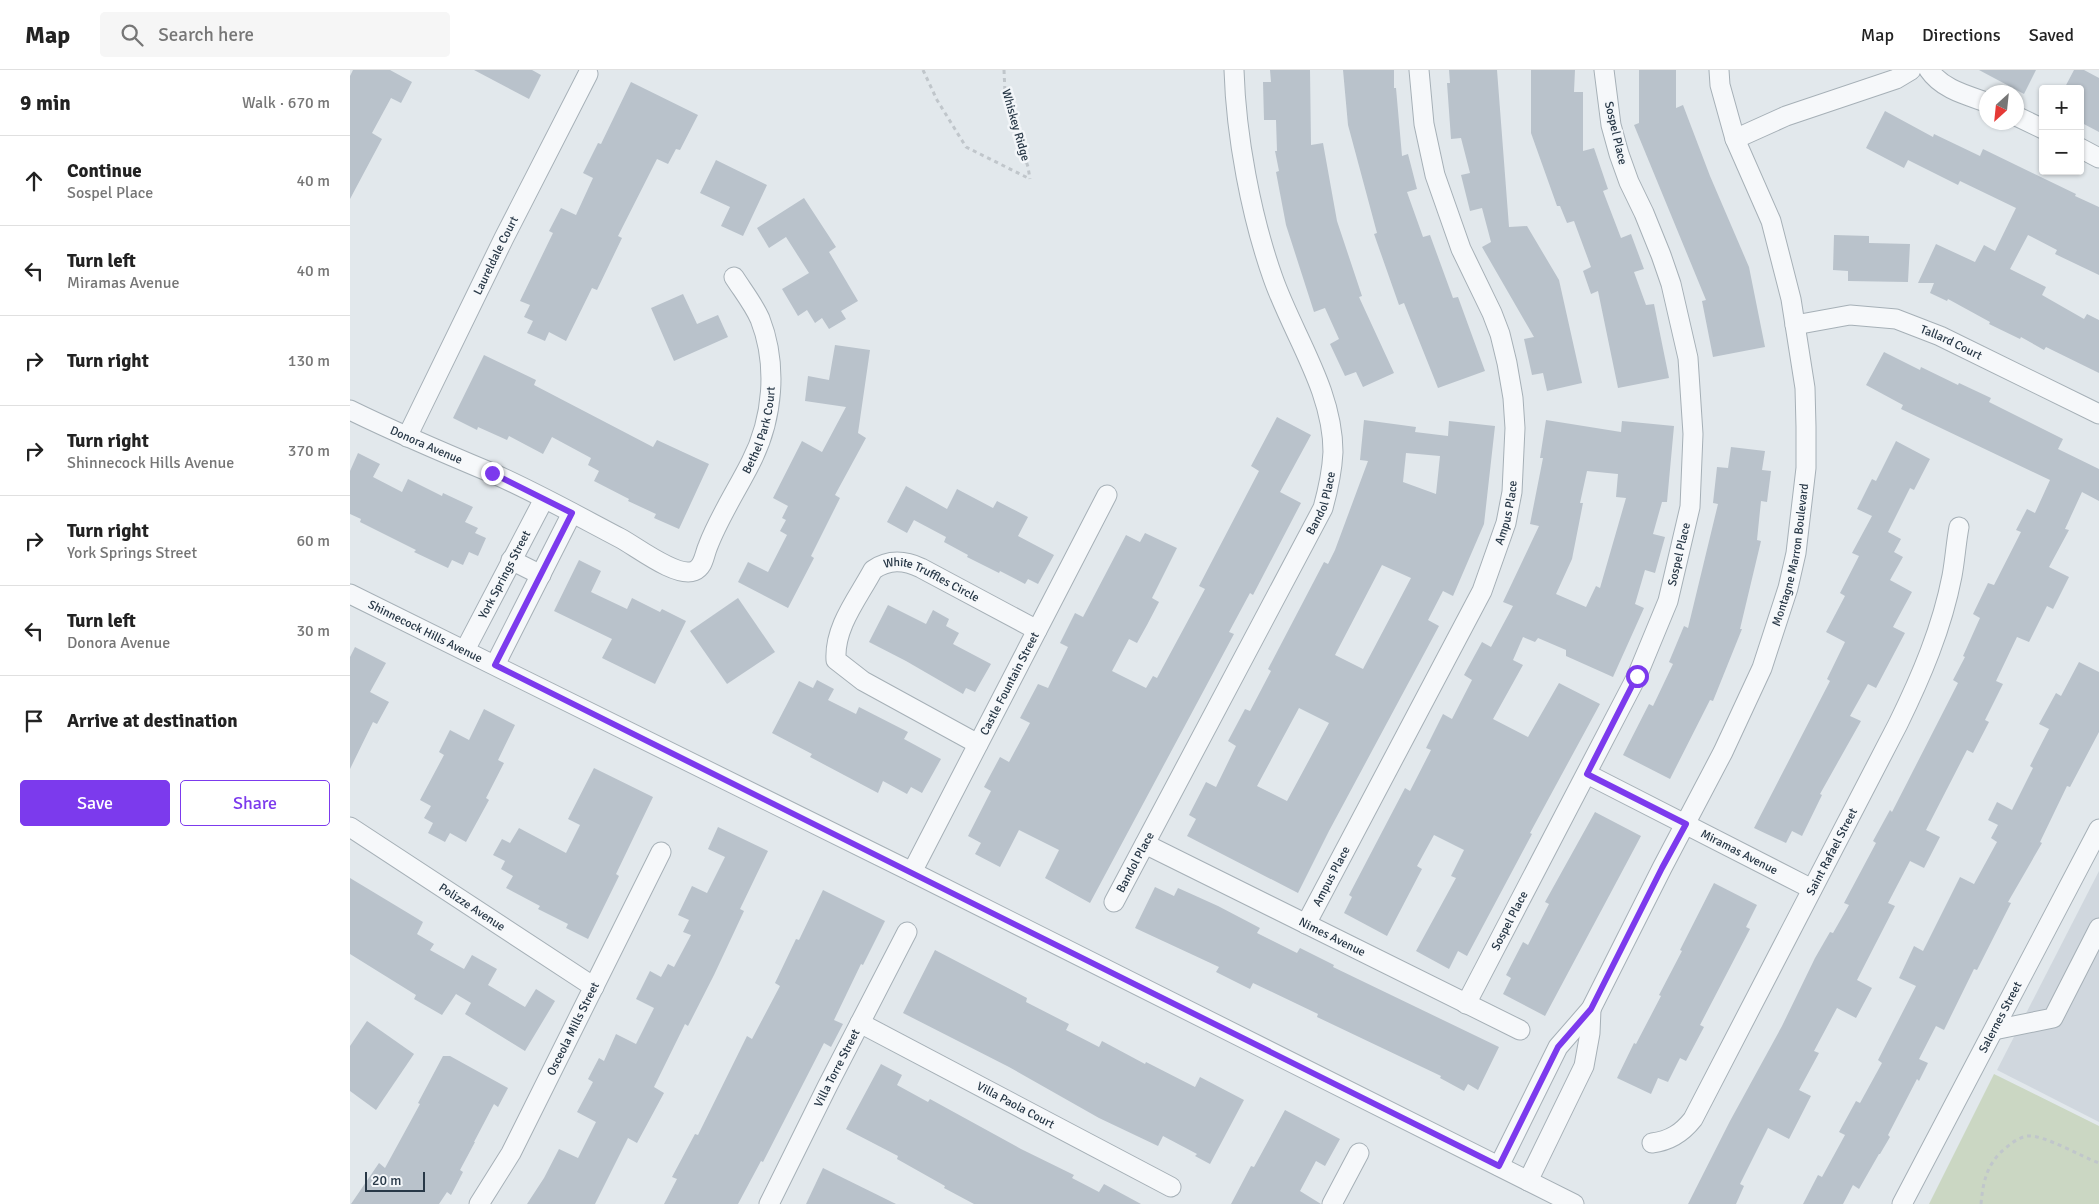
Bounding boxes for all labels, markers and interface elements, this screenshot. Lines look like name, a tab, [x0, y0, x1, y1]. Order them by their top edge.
search box	[100, 12, 450, 57]
text: Map	[25, 20, 70, 50]
icon: search	[118, 21, 146, 49]
text: Search here	[158, 23, 254, 47]
text: Map	[1861, 24, 1894, 46]
text: Directions	[1922, 24, 2001, 46]
text: Saved	[2029, 24, 2074, 46]
north arrow	[1979, 85, 2024, 130]
map controls	[2039, 85, 2084, 175]
button: +	[2039, 85, 2084, 130]
street label: Whiskey Ridge	[998, 87, 1033, 163]
text: 9 min	[20, 90, 71, 116]
text: Walk · 670 m	[242, 93, 330, 113]
street label: Sospel Place	[1601, 100, 1630, 166]
button: −	[2039, 130, 2084, 175]
text: Continue	[67, 159, 142, 183]
icon: ahead	[20, 167, 48, 195]
text: 40 m	[296, 171, 330, 191]
text: Sospel Place	[67, 183, 153, 203]
street label: Laureldale Court	[470, 214, 522, 298]
text: Turn left	[67, 249, 136, 273]
icon: left	[20, 257, 48, 285]
text: 40 m	[296, 261, 330, 281]
text: Miramas Avenue	[67, 273, 180, 293]
street label: Tallard Court	[1918, 322, 1984, 363]
icon: right	[20, 347, 48, 375]
text: Turn right	[67, 349, 149, 373]
text: 130 m	[288, 351, 330, 371]
street label: Bethel Park Court	[739, 386, 779, 477]
street label: Donora Avenue	[388, 423, 465, 468]
text: Turn right	[67, 429, 149, 453]
icon: right	[20, 437, 48, 465]
text: 370 m	[288, 441, 330, 461]
text: Shinnecock Hills Avenue	[67, 453, 234, 473]
route end	[481, 462, 504, 485]
street label: Bandol Place	[1303, 470, 1339, 538]
street label: Ampus Place	[1492, 480, 1521, 547]
street label: Montagne Marron Boulevard	[1769, 483, 1812, 628]
text: Turn right	[67, 519, 149, 543]
street label: Sospel Place	[1665, 521, 1694, 588]
icon: right	[20, 527, 48, 555]
street label: York Springs Street	[476, 528, 534, 622]
text: 60 m	[296, 531, 330, 551]
text: York Springs Street	[67, 543, 197, 563]
street label: White Truffles Circle	[882, 555, 982, 606]
street label: Shinnecock Hills Avenue	[365, 597, 485, 666]
text: Turn left	[67, 609, 136, 633]
icon: left	[20, 617, 48, 645]
text: 30 m	[296, 621, 330, 641]
street label: Castle Fountain Street	[977, 630, 1043, 738]
text: Donora Avenue	[67, 633, 170, 653]
route start	[1626, 665, 1649, 688]
icon: arrive	[20, 707, 48, 735]
text: Arrive at destination	[67, 709, 238, 733]
button: Save	[20, 780, 170, 826]
button: Share	[180, 780, 330, 826]
street label: Saint Rafael Street	[1803, 806, 1861, 898]
street label: Miramas Avenue	[1698, 826, 1780, 878]
street label: Bandol Place	[1113, 829, 1158, 895]
street label: Ampus Place	[1310, 844, 1354, 909]
street label: Polizze Avenue	[436, 880, 508, 935]
street label: Sospel Place	[1488, 889, 1532, 953]
street label: Nimes Avenue	[1296, 914, 1368, 960]
street label: Salernes Street	[1976, 979, 2025, 1056]
street label: Osceola Mills Street	[544, 980, 603, 1078]
street label: Villa Torre Street	[811, 1027, 864, 1110]
street label: Villa Paola Court	[974, 1079, 1057, 1132]
scale bar	[365, 1169, 425, 1192]
text: 20 m	[372, 1172, 401, 1189]

